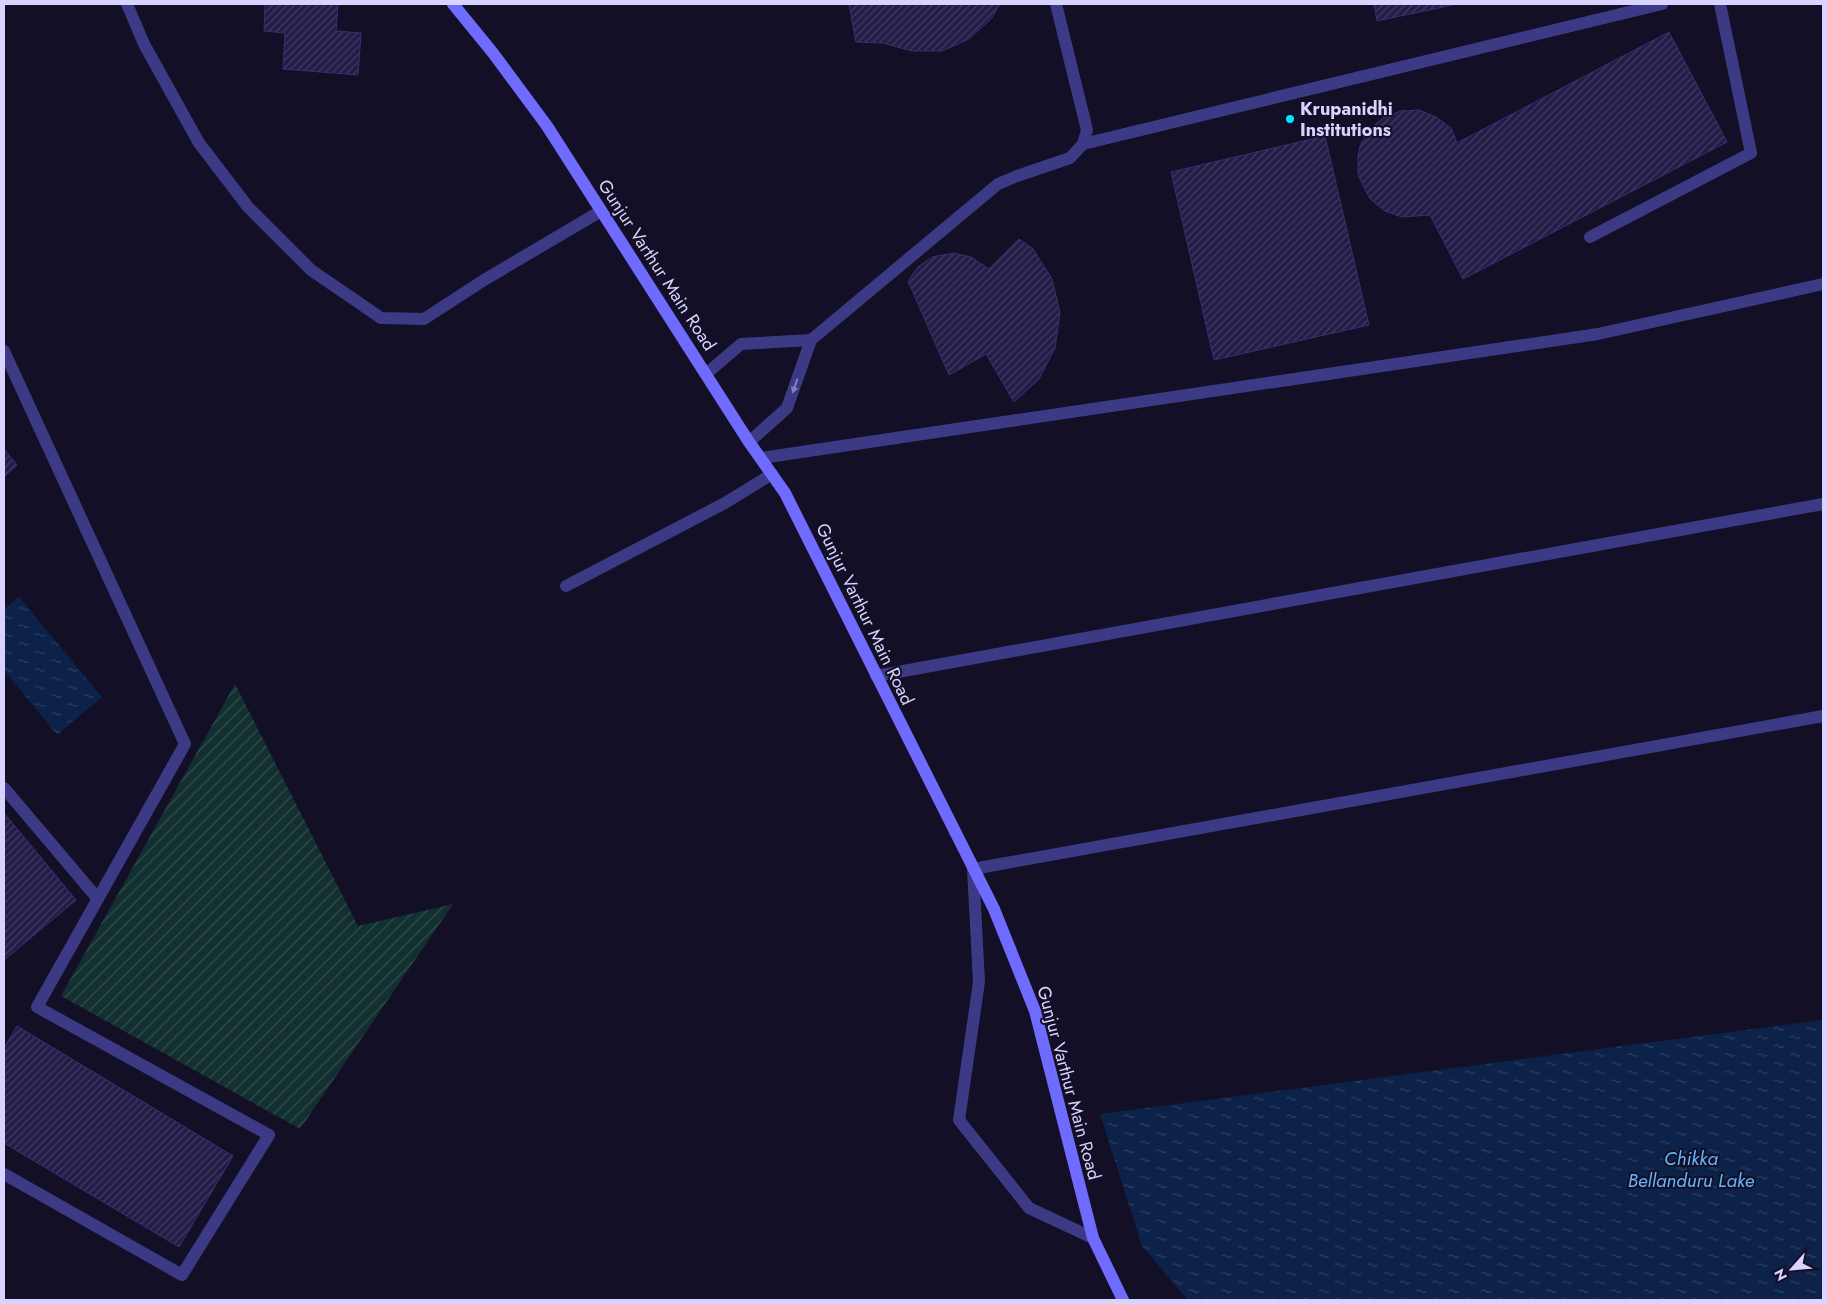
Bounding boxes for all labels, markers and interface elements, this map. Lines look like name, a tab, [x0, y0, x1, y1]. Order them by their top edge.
place label: Krupanidhi Institutions	[1300, 96, 1393, 143]
marker: Krupanidhi Institutions	[1284, 113, 1296, 125]
street label: Gunjur Varthur Main Road	[592, 174, 722, 356]
one-way arrow	[791, 379, 799, 394]
street label: Gunjur Varthur Main Road	[810, 519, 920, 709]
street label: Gunjur Varthur Main Road	[1031, 983, 1107, 1183]
water label: Chikka Bellanduru Lake	[1628, 1145, 1755, 1194]
north arrow	[1767, 1244, 1817, 1294]
text: N	[1769, 1265, 1792, 1284]

